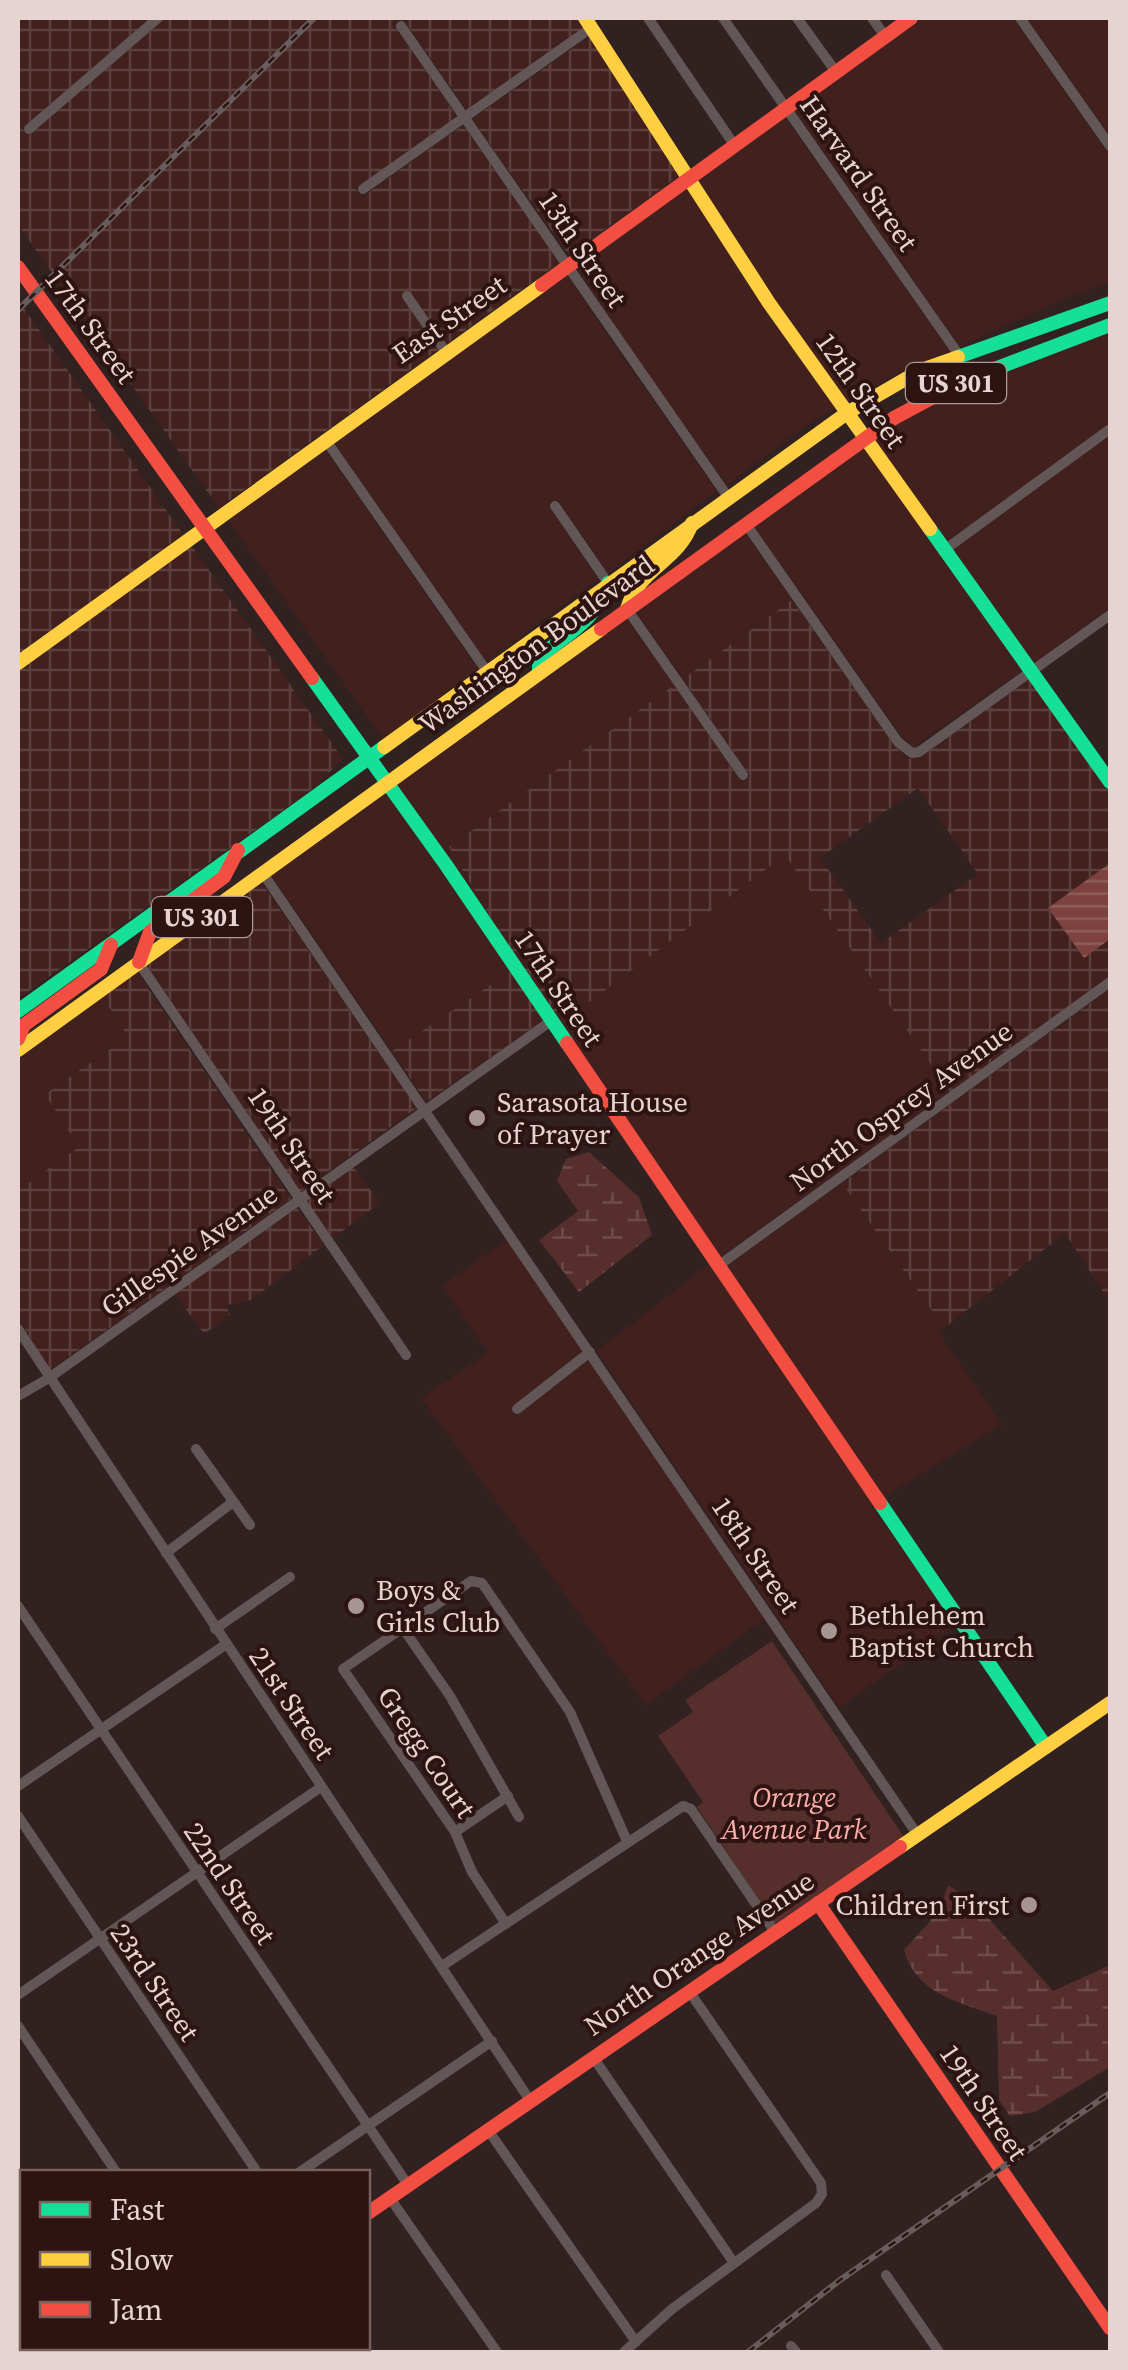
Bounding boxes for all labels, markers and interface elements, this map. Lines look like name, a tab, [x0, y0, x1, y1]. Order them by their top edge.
street label: Harvard Street	[791, 88, 927, 259]
street label: 13th Street	[530, 183, 636, 315]
street label: 17th Street	[37, 261, 146, 392]
street label: East Street	[384, 265, 514, 372]
street label: 12th Street	[807, 325, 915, 456]
road number: US 301	[906, 363, 1006, 403]
street label: Washington Boulevard	[411, 546, 661, 742]
road number: US 301	[152, 897, 252, 937]
street label: 17th Street	[506, 922, 612, 1054]
street label: North Osprey Avenue	[782, 1012, 1020, 1200]
street label: 19th Street	[239, 1079, 345, 1211]
place label: Sarasota House of Prayer	[497, 1083, 688, 1153]
marker: Sarasota House of Prayer	[466, 1107, 488, 1129]
street label: Gillespie Avenue	[93, 1175, 285, 1325]
street label: 18th Street	[703, 1489, 809, 1621]
place label: Boys & Girls Club	[376, 1571, 500, 1641]
marker: Boys & Girls Club	[345, 1595, 367, 1617]
place label: Bethlehem Baptist Church	[849, 1596, 1034, 1666]
marker: Bethlehem Baptist Church	[818, 1620, 840, 1642]
street label: 21st Street	[240, 1639, 344, 1767]
street label: Gregg Court	[369, 1679, 485, 1826]
park label: Orange Avenue Park	[719, 1778, 867, 1848]
street label: 22nd Street	[175, 1814, 285, 1952]
street label: North Orange Avenue	[577, 1862, 821, 2044]
place label: Children First	[836, 1886, 1010, 1924]
marker: Children First	[1018, 1894, 1040, 1916]
street label: 23rd Street	[102, 1916, 209, 2049]
street label: 19th Street	[931, 2036, 1037, 2168]
legend	[20, 2170, 370, 2350]
text: Fast	[110, 2189, 164, 2230]
text: Slow	[110, 2239, 173, 2280]
text: Jam	[109, 2289, 163, 2330]

